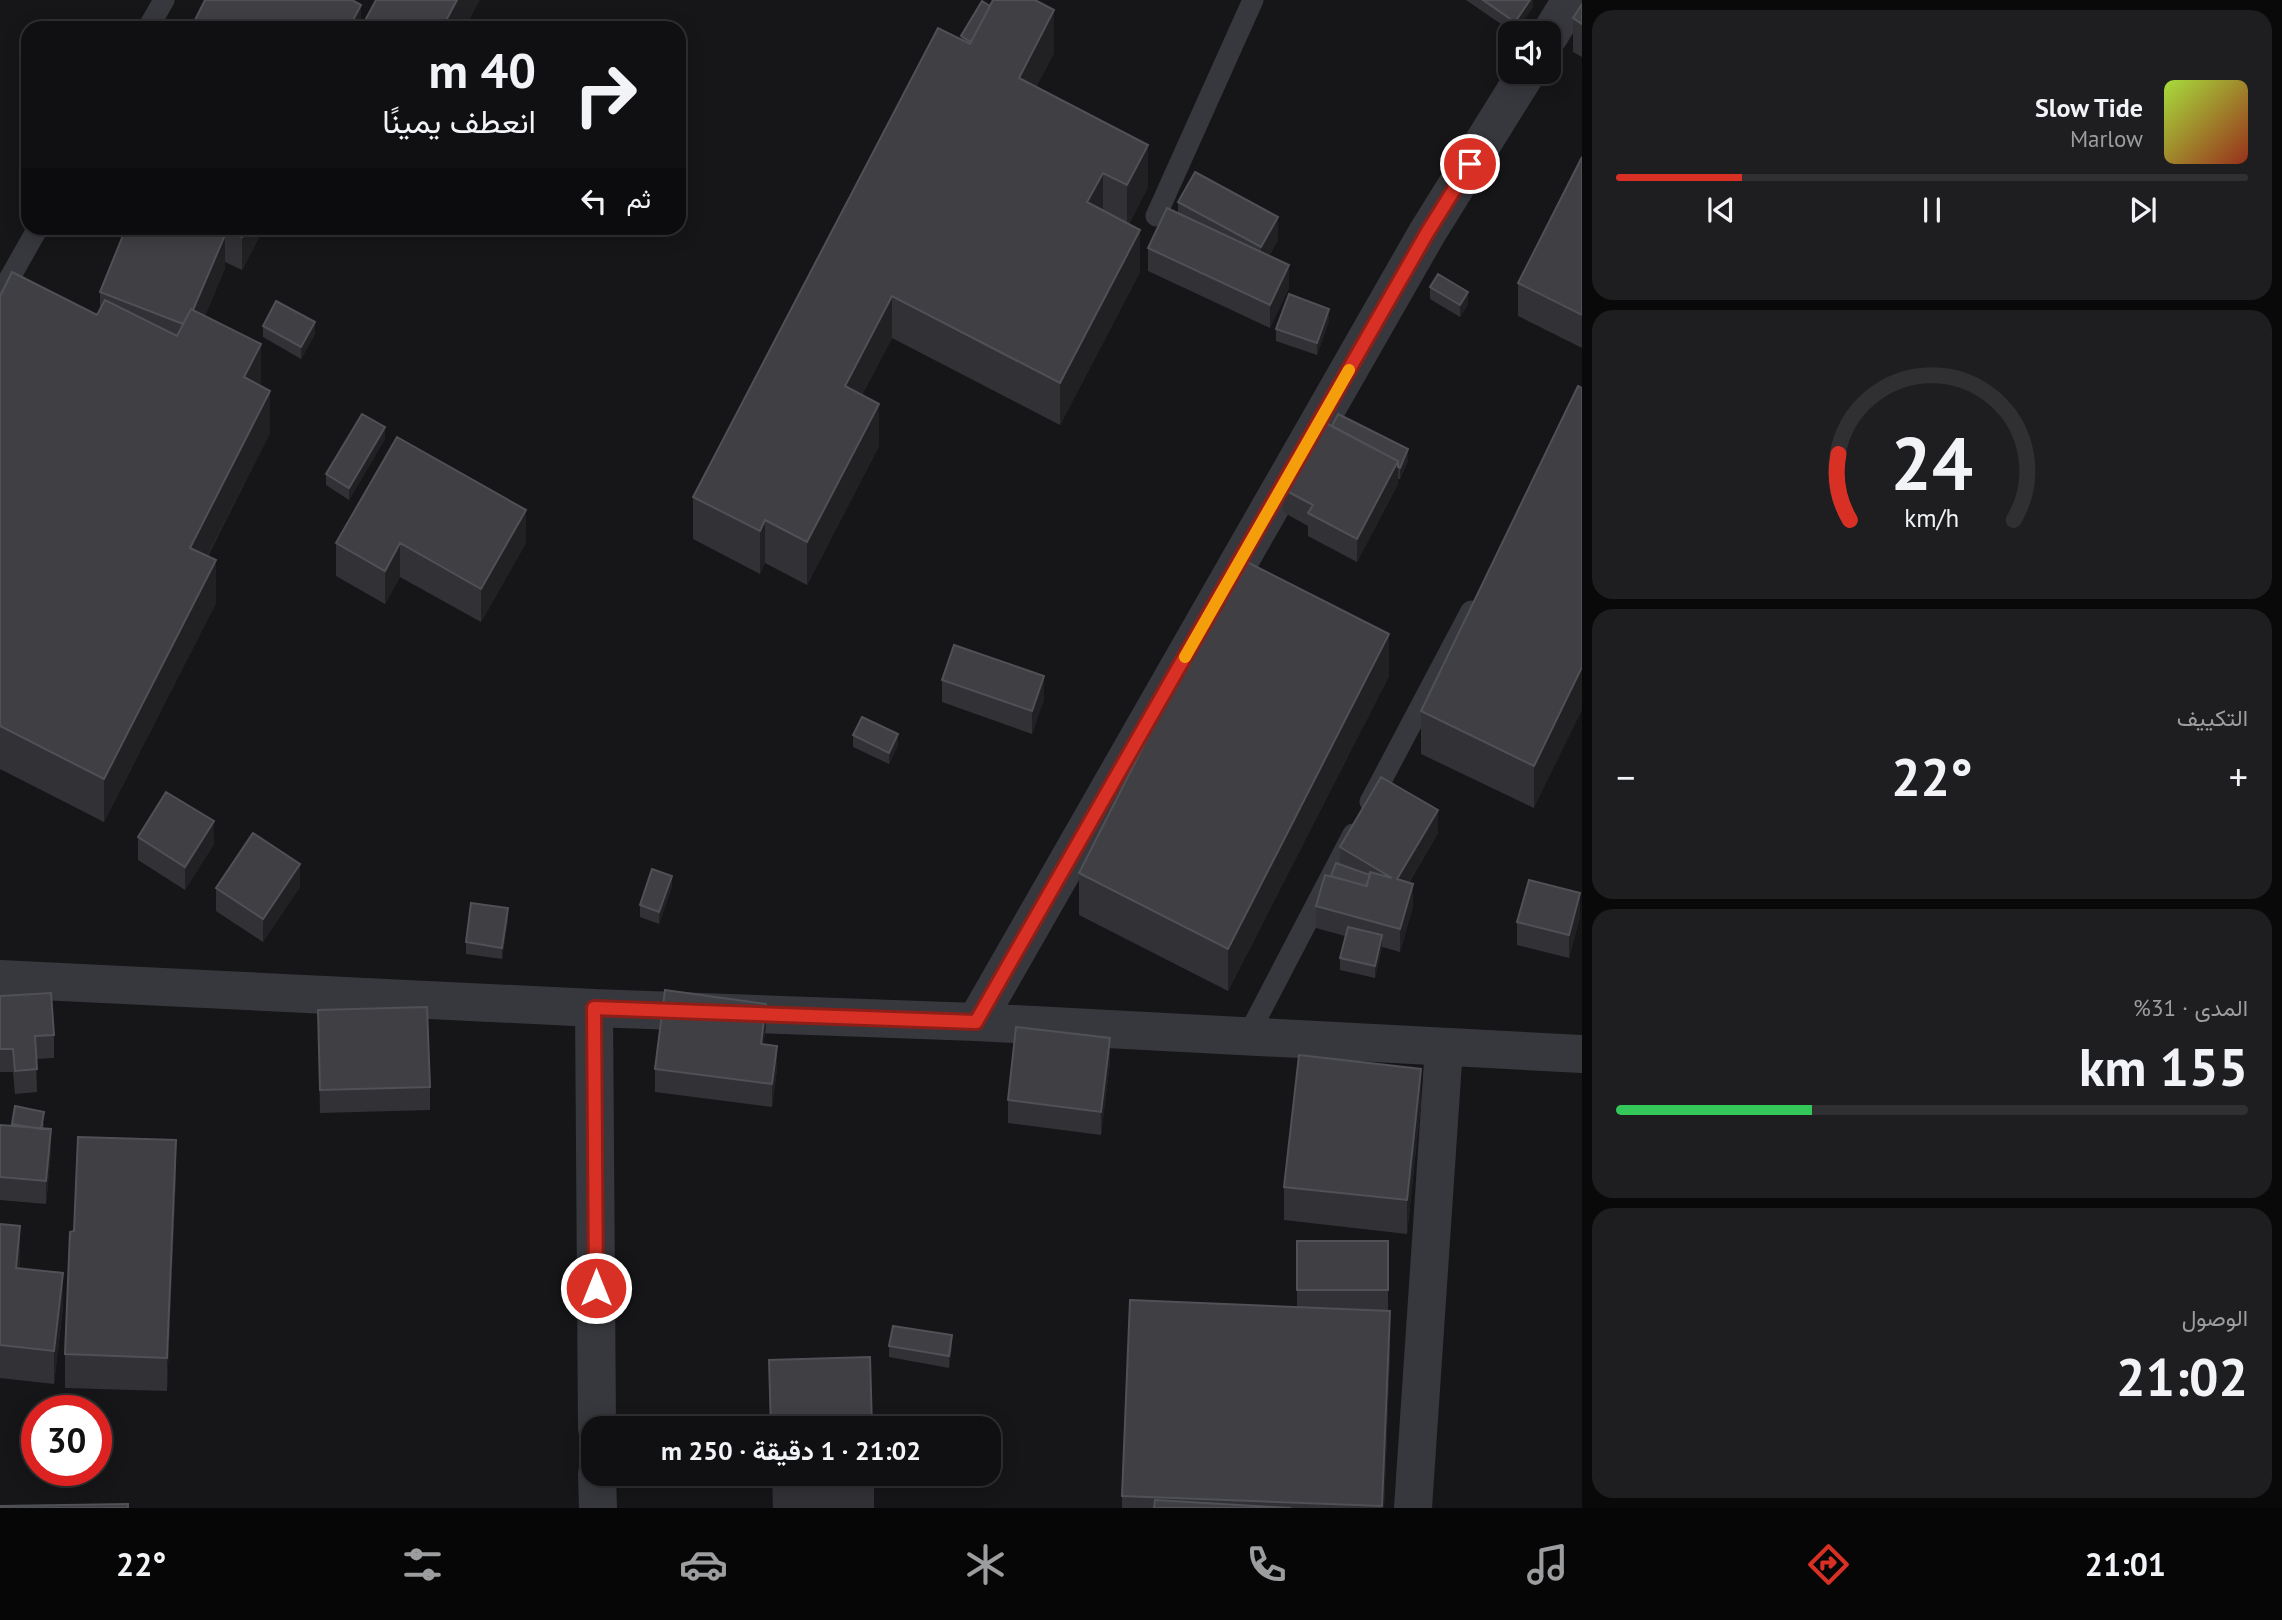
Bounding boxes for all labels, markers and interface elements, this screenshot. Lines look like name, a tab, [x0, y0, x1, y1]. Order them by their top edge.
map controls	[1498, 21, 1561, 84]
button: sound	[1498, 21, 1561, 84]
text: 40 m	[429, 38, 536, 102]
icon: right	[560, 49, 651, 140]
text: Slow Tide	[2035, 91, 2143, 124]
text: انعطف يمينًا	[382, 100, 536, 142]
text: Marlow	[2070, 124, 2143, 153]
pin	[1440, 134, 1500, 194]
icon: arrive	[1451, 145, 1489, 183]
icon: left	[575, 182, 613, 220]
text: ثم	[627, 182, 651, 215]
icon: previous	[1702, 191, 1740, 229]
icon: pause	[1913, 191, 1951, 229]
icon: next	[2124, 191, 2162, 229]
text: 24	[1891, 417, 1973, 511]
text: km/h	[1905, 502, 1959, 534]
text: التكييف	[2177, 703, 2248, 732]
text: 22°	[1891, 743, 1973, 810]
text: −	[1616, 752, 1635, 801]
text: +	[2229, 752, 2248, 801]
text: المدى · 31%	[2133, 993, 2248, 1022]
text: 155 km	[2079, 1033, 2248, 1100]
position arrow	[559, 1251, 633, 1325]
text: الوصول	[2182, 1303, 2248, 1332]
text: 21:02	[2116, 1343, 2248, 1410]
speed limit sign: 30	[21, 1395, 112, 1486]
text: 21:02 · 1 دقيقة · 250 m	[661, 1434, 921, 1467]
icon: filters	[398, 1540, 447, 1589]
icon: car	[679, 1540, 728, 1589]
icon: climate	[961, 1540, 1010, 1589]
icon: phone	[1242, 1540, 1291, 1589]
icon: music	[1523, 1540, 1572, 1589]
icon: directions	[1804, 1540, 1853, 1589]
text: 22°	[116, 1543, 166, 1585]
text: 21:01	[2085, 1543, 2166, 1585]

